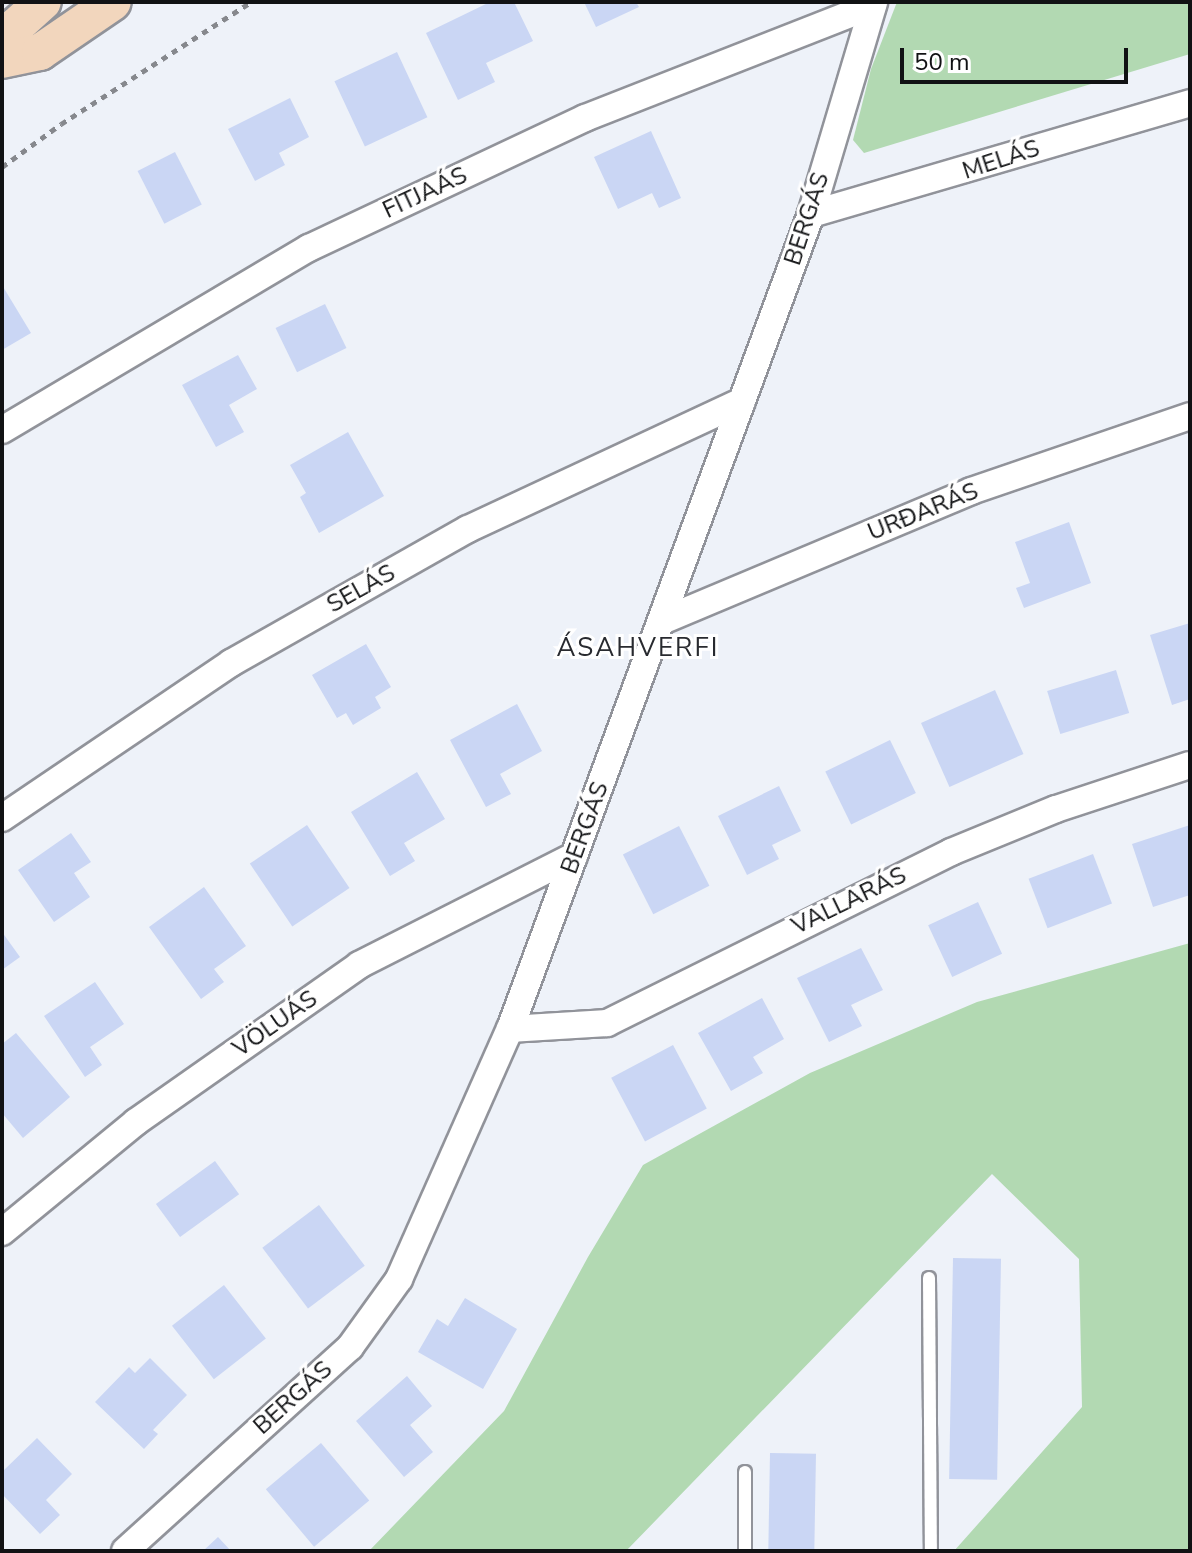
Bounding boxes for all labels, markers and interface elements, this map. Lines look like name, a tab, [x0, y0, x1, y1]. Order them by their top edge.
scale bar	[904, 32, 1132, 82]
text: 50 m	[914, 46, 970, 78]
street label: MELÁS	[959, 134, 1043, 186]
street label: FITJAÁS	[378, 161, 472, 225]
street label: BERGÁS	[779, 169, 835, 269]
street label: URÐARÁS	[864, 477, 982, 547]
street label: SELÁS	[322, 559, 400, 619]
district label: ÁSAHVERFI	[557, 632, 719, 664]
street label: BERGÁS	[555, 778, 615, 878]
street label: VALLARÁS	[787, 861, 911, 941]
street label: VÖLUÁS	[227, 985, 323, 1063]
street label: BERGÁS	[248, 1355, 338, 1441]

